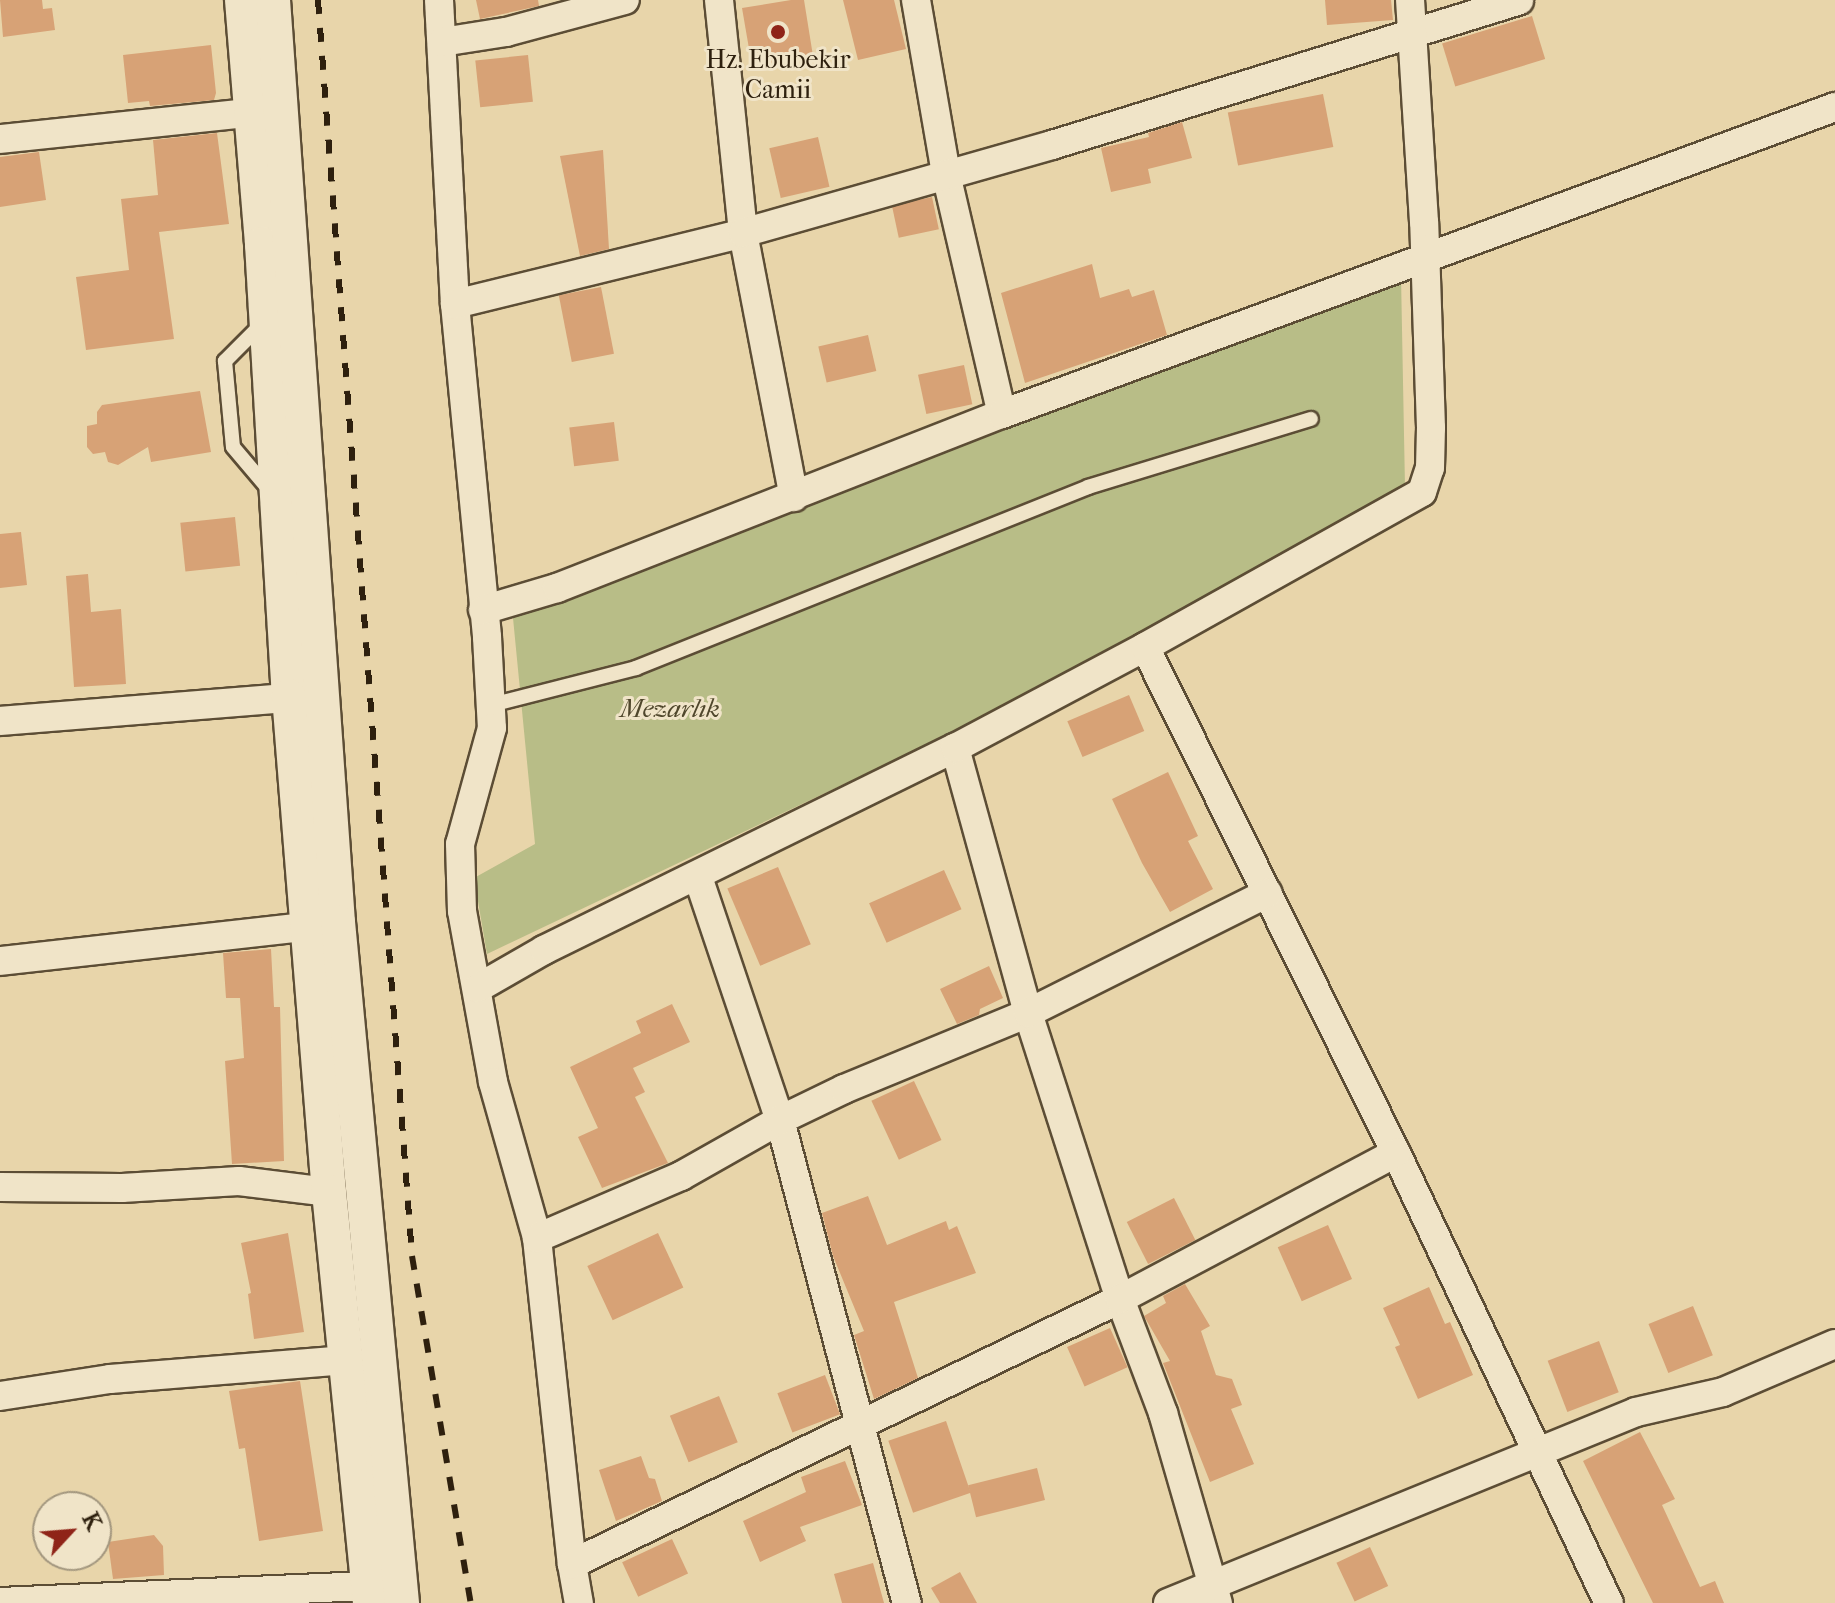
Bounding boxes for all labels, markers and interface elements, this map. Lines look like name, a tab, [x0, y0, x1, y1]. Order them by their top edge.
marker: Hz. Ebubekir Camii	[769, 23, 787, 41]
place label: Hz. Ebubekir Camii	[705, 44, 851, 106]
park label: Mezarlık	[620, 693, 720, 725]
north arrow	[32, 1491, 112, 1571]
text: K	[77, 1508, 107, 1534]

